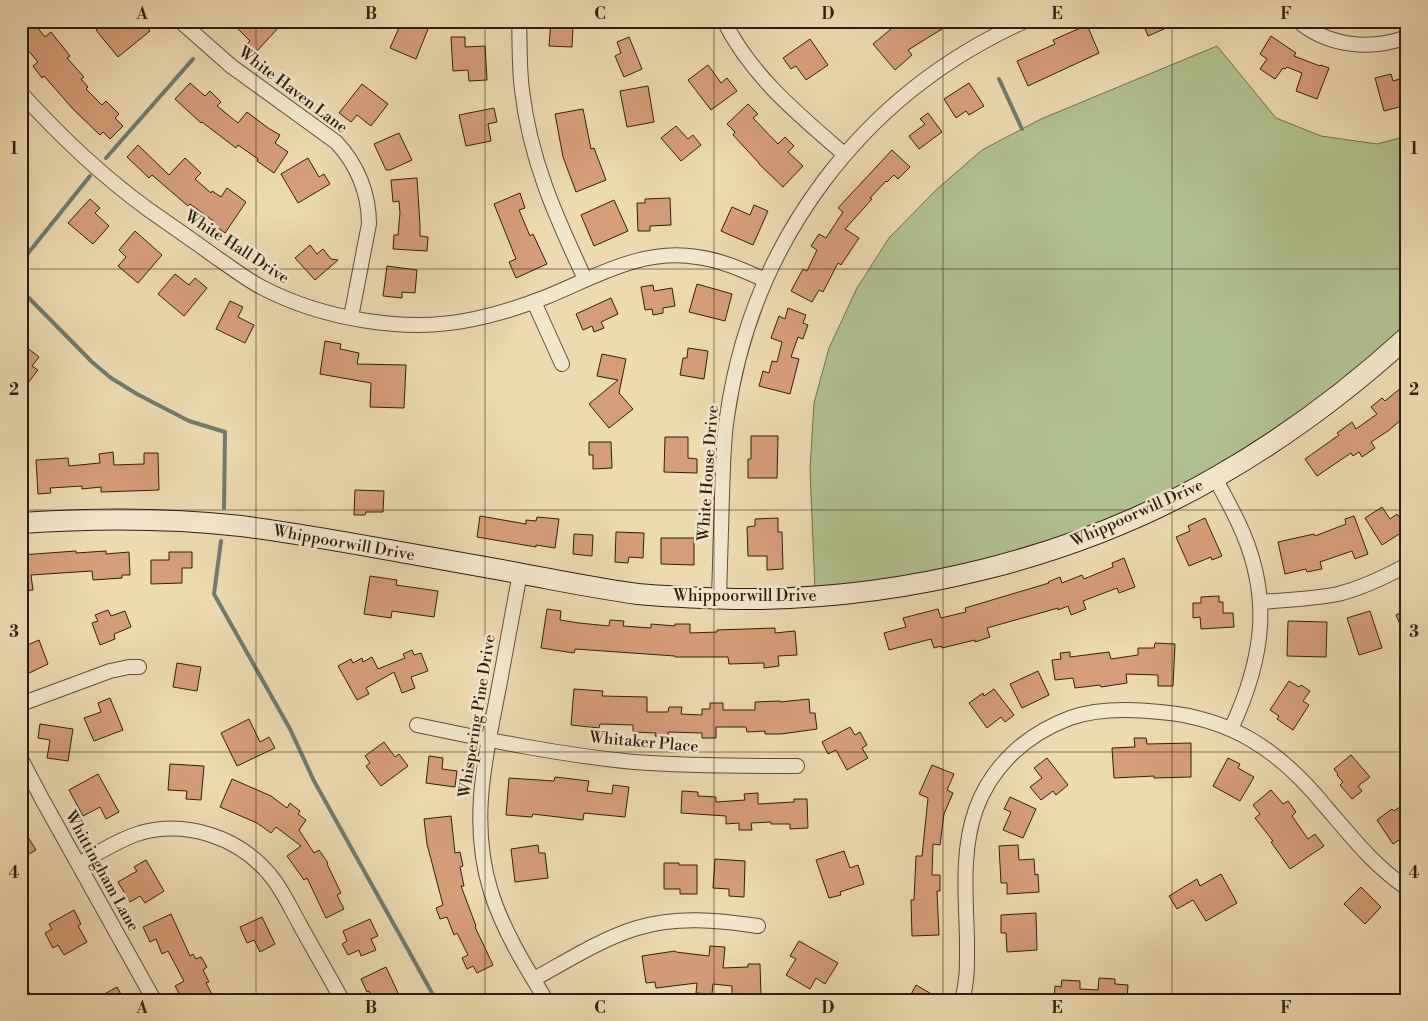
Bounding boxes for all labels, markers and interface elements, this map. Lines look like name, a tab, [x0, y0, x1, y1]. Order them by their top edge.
text: A	[135, 4, 148, 24]
text: B	[365, 4, 377, 24]
text: C	[594, 4, 606, 24]
text: D	[822, 4, 835, 24]
text: E	[1051, 4, 1063, 24]
text: F	[1280, 4, 1292, 24]
street label: White Haven Lane	[234, 42, 352, 138]
text: 1	[10, 139, 18, 159]
text: 1	[1410, 139, 1418, 159]
street label: White Hall Drive	[180, 205, 293, 288]
text: 2	[9, 380, 19, 400]
text: 2	[1409, 380, 1419, 400]
street label: White House Drive	[693, 404, 723, 543]
street label: Whippoorwill Drive	[1067, 475, 1206, 552]
street label: Whippoorwill Drive	[271, 521, 416, 565]
street label: Whippoorwill Drive	[672, 586, 817, 606]
text: 3	[9, 622, 19, 642]
text: 3	[1409, 622, 1419, 642]
street label: Whispering Pine Drive	[454, 633, 500, 800]
street label: Whitaker Place	[588, 727, 699, 757]
street label: Whittingham Lane	[60, 806, 143, 935]
text: 4	[9, 863, 20, 883]
text: 4	[1409, 863, 1420, 883]
text: A	[135, 998, 148, 1018]
text: B	[365, 998, 377, 1018]
text: C	[594, 998, 606, 1018]
text: D	[822, 998, 835, 1018]
text: E	[1051, 998, 1063, 1018]
text: F	[1280, 998, 1292, 1018]

